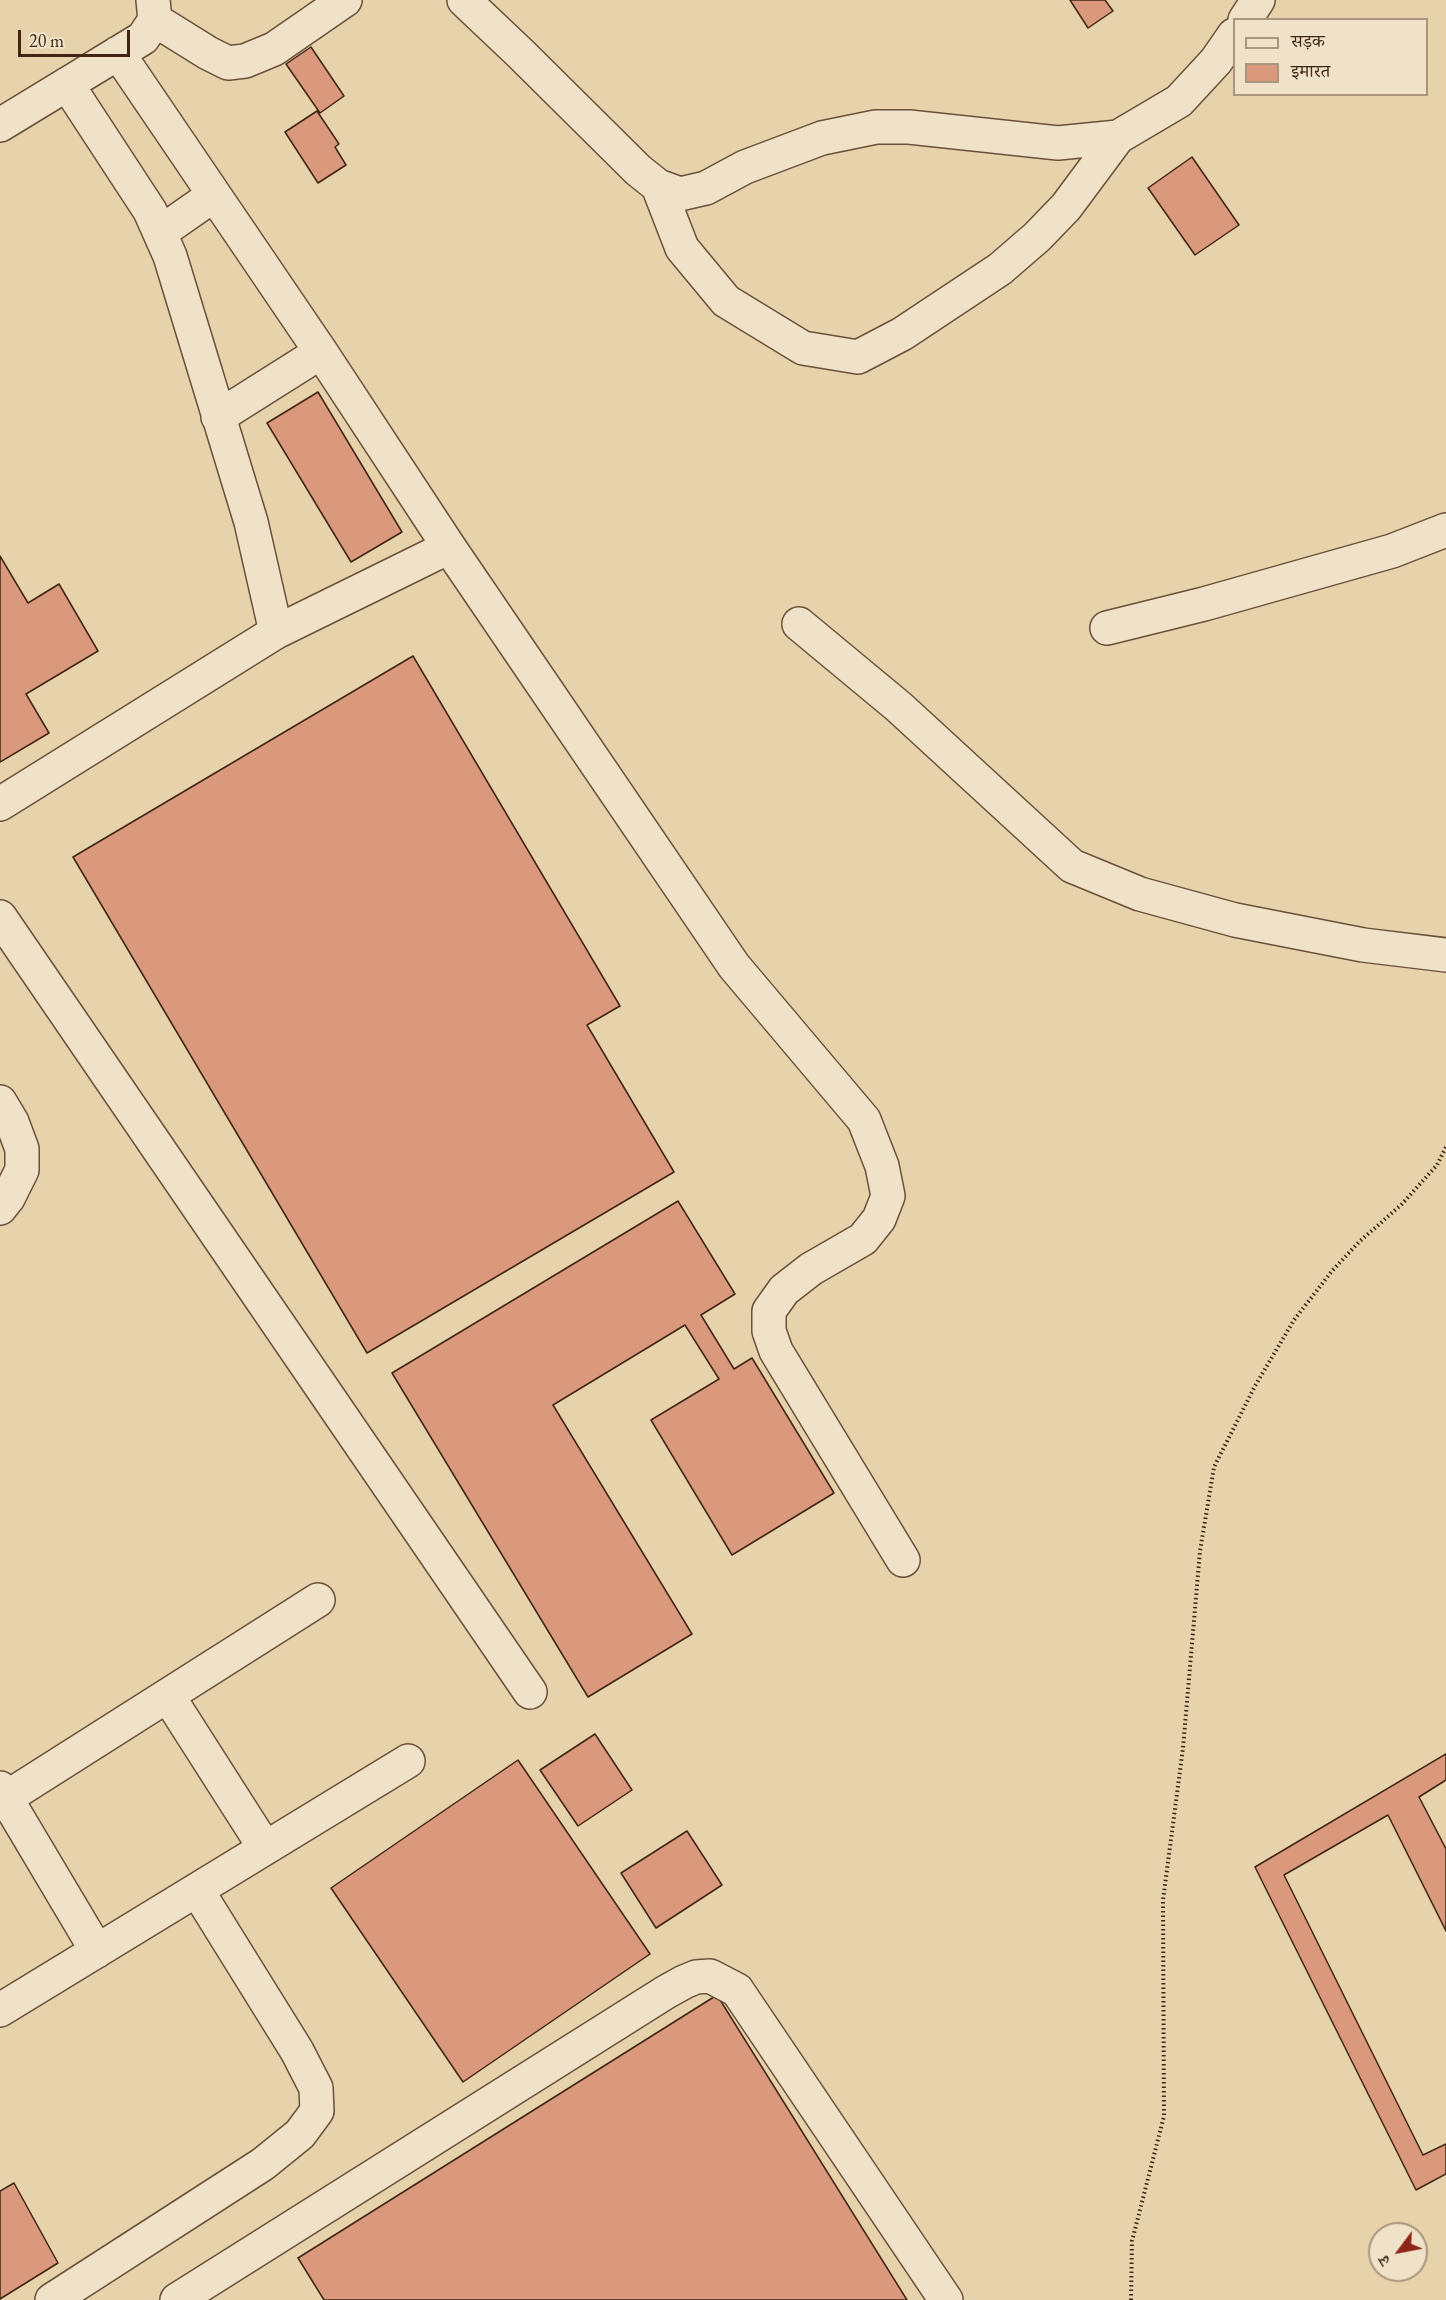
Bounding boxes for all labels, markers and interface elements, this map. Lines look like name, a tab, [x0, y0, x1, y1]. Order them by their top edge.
scale bar	[21, 18, 134, 56]
legend	[1233, 18, 1428, 96]
text: 20 m	[29, 29, 64, 52]
text: सड़क	[1291, 29, 1325, 52]
text: इमारत	[1291, 59, 1330, 82]
north arrow	[1368, 2222, 1428, 2282]
text: उ	[1373, 2252, 1395, 2270]

